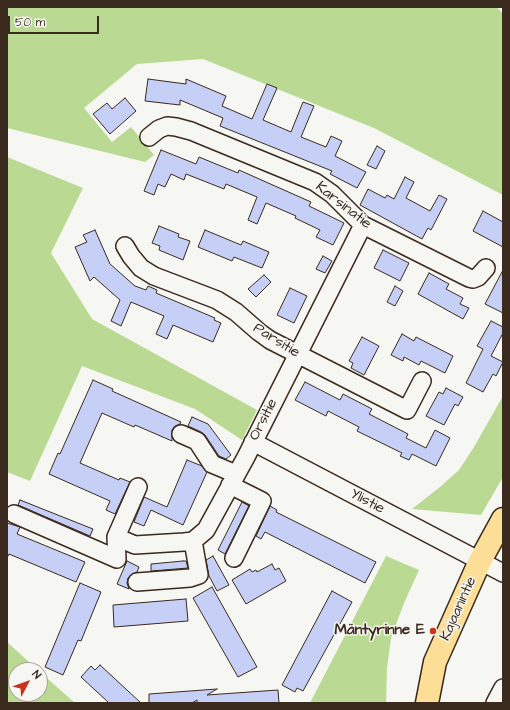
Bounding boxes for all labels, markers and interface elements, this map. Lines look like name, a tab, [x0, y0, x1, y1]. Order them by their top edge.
scale bar	[10, 8, 101, 34]
text: 50 m	[15, 14, 45, 31]
street label: Karsinatie	[311, 178, 375, 234]
street label: Parsitie	[249, 320, 303, 362]
street label: Orsitie	[246, 396, 282, 444]
street label: Ylistie	[347, 485, 387, 519]
street label: Kajaanintie	[437, 574, 481, 644]
place label: Mäntyrinne E	[335, 622, 425, 640]
marker: Mäntyrinne E	[428, 626, 438, 636]
north arrow	[8, 662, 48, 702]
text: N	[29, 667, 45, 682]

